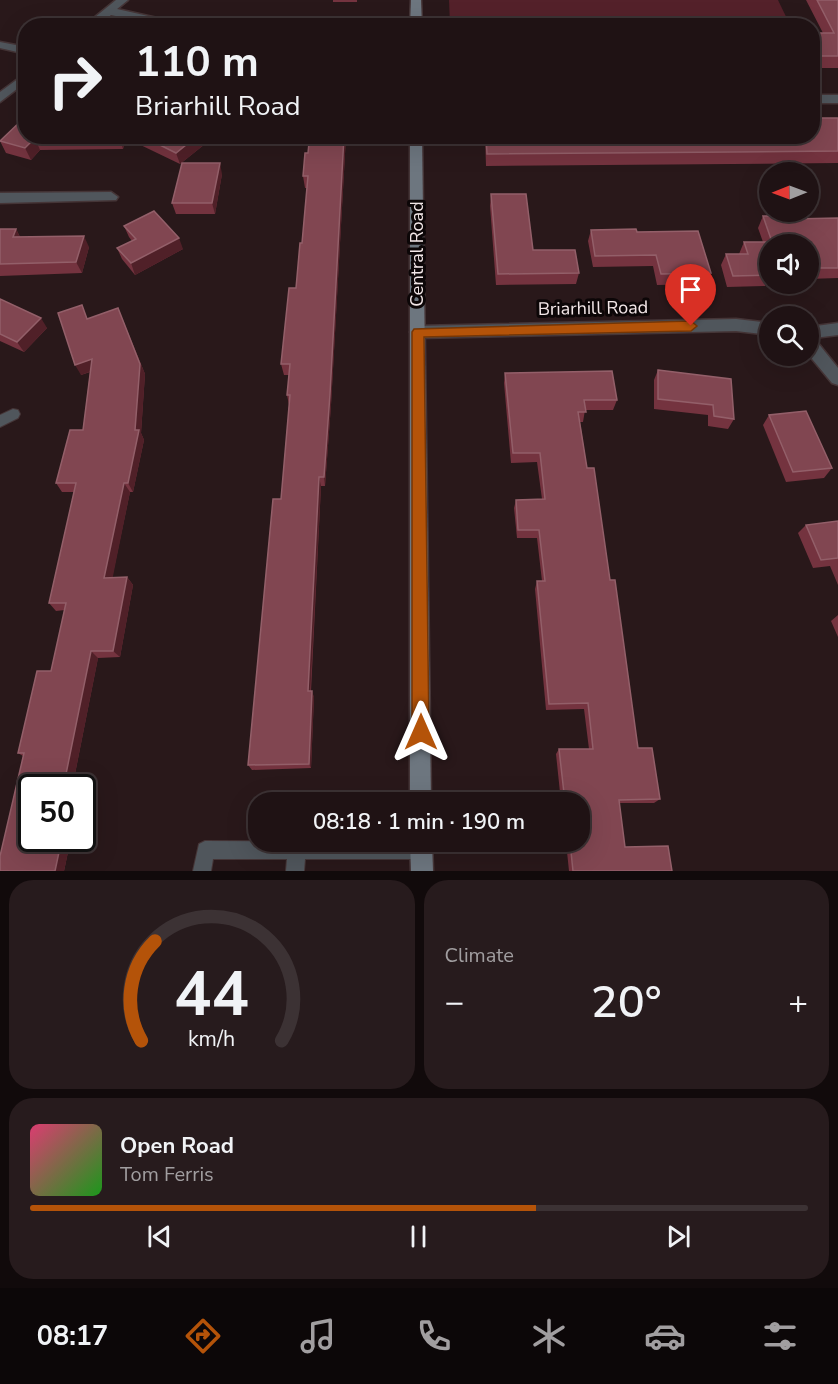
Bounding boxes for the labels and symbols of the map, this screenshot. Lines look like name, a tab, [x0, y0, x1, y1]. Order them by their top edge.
north arrow	[759, 162, 819, 222]
street label: Central Road	[405, 201, 429, 307]
pin	[665, 264, 716, 326]
street label: Briarhill Road	[538, 295, 648, 321]
position arrow	[389, 700, 453, 764]
speed limit sign: 50	[18, 774, 96, 852]

